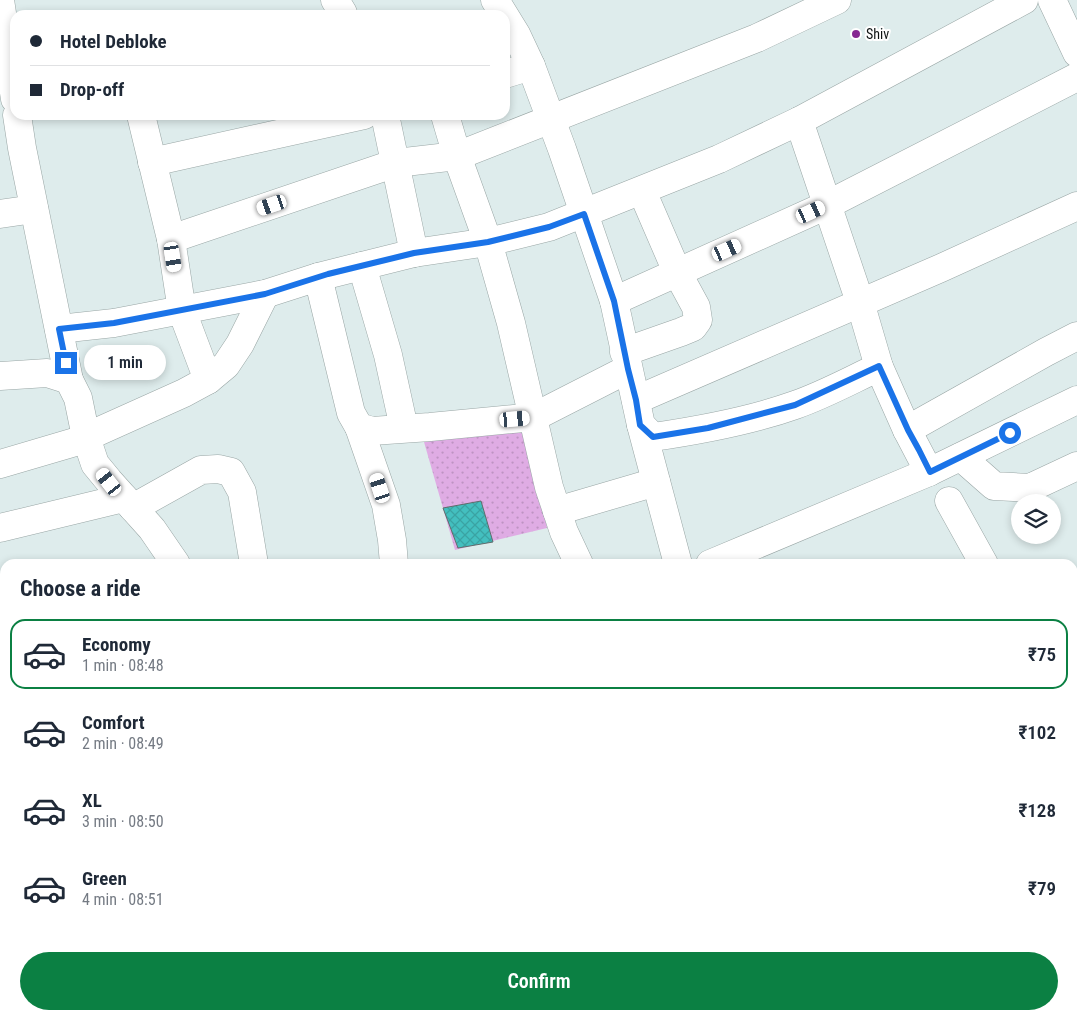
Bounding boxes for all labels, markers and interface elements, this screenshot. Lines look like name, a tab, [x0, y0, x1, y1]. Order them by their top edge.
place label: Shiv	[866, 26, 889, 42]
marker: Shiv	[850, 28, 862, 40]
text: Hotel Debloke	[60, 30, 167, 53]
text: Drop-off	[60, 78, 124, 101]
car	[255, 193, 288, 217]
car	[794, 199, 827, 225]
car	[710, 237, 743, 263]
car	[163, 241, 182, 273]
callout: 1 min	[84, 346, 166, 380]
route end	[55, 352, 77, 374]
text: 1 min	[107, 353, 143, 372]
car	[499, 410, 530, 428]
route start	[999, 422, 1021, 444]
car	[93, 466, 124, 498]
car	[368, 471, 391, 505]
map controls	[1011, 494, 1061, 544]
button: layers	[1011, 494, 1061, 544]
text: Choose a ride	[20, 576, 141, 601]
icon: car	[22, 632, 67, 677]
text: Economy	[82, 633, 151, 656]
text: ₹75	[1028, 643, 1056, 666]
text: 1 min · 08:48	[82, 656, 164, 675]
icon: car	[22, 710, 67, 755]
text: Comfort	[82, 711, 145, 734]
text: ₹102	[1018, 721, 1056, 744]
text: 2 min · 08:49	[82, 734, 164, 753]
icon: car	[22, 788, 67, 833]
text: XL	[82, 789, 102, 812]
text: ₹128	[1018, 799, 1056, 822]
text: 3 min · 08:50	[82, 812, 164, 831]
icon: car	[22, 866, 67, 911]
text: Green	[82, 867, 127, 890]
text: ₹79	[1028, 877, 1056, 900]
text: 4 min · 08:51	[82, 890, 164, 909]
button: Confirm	[20, 952, 1058, 1010]

